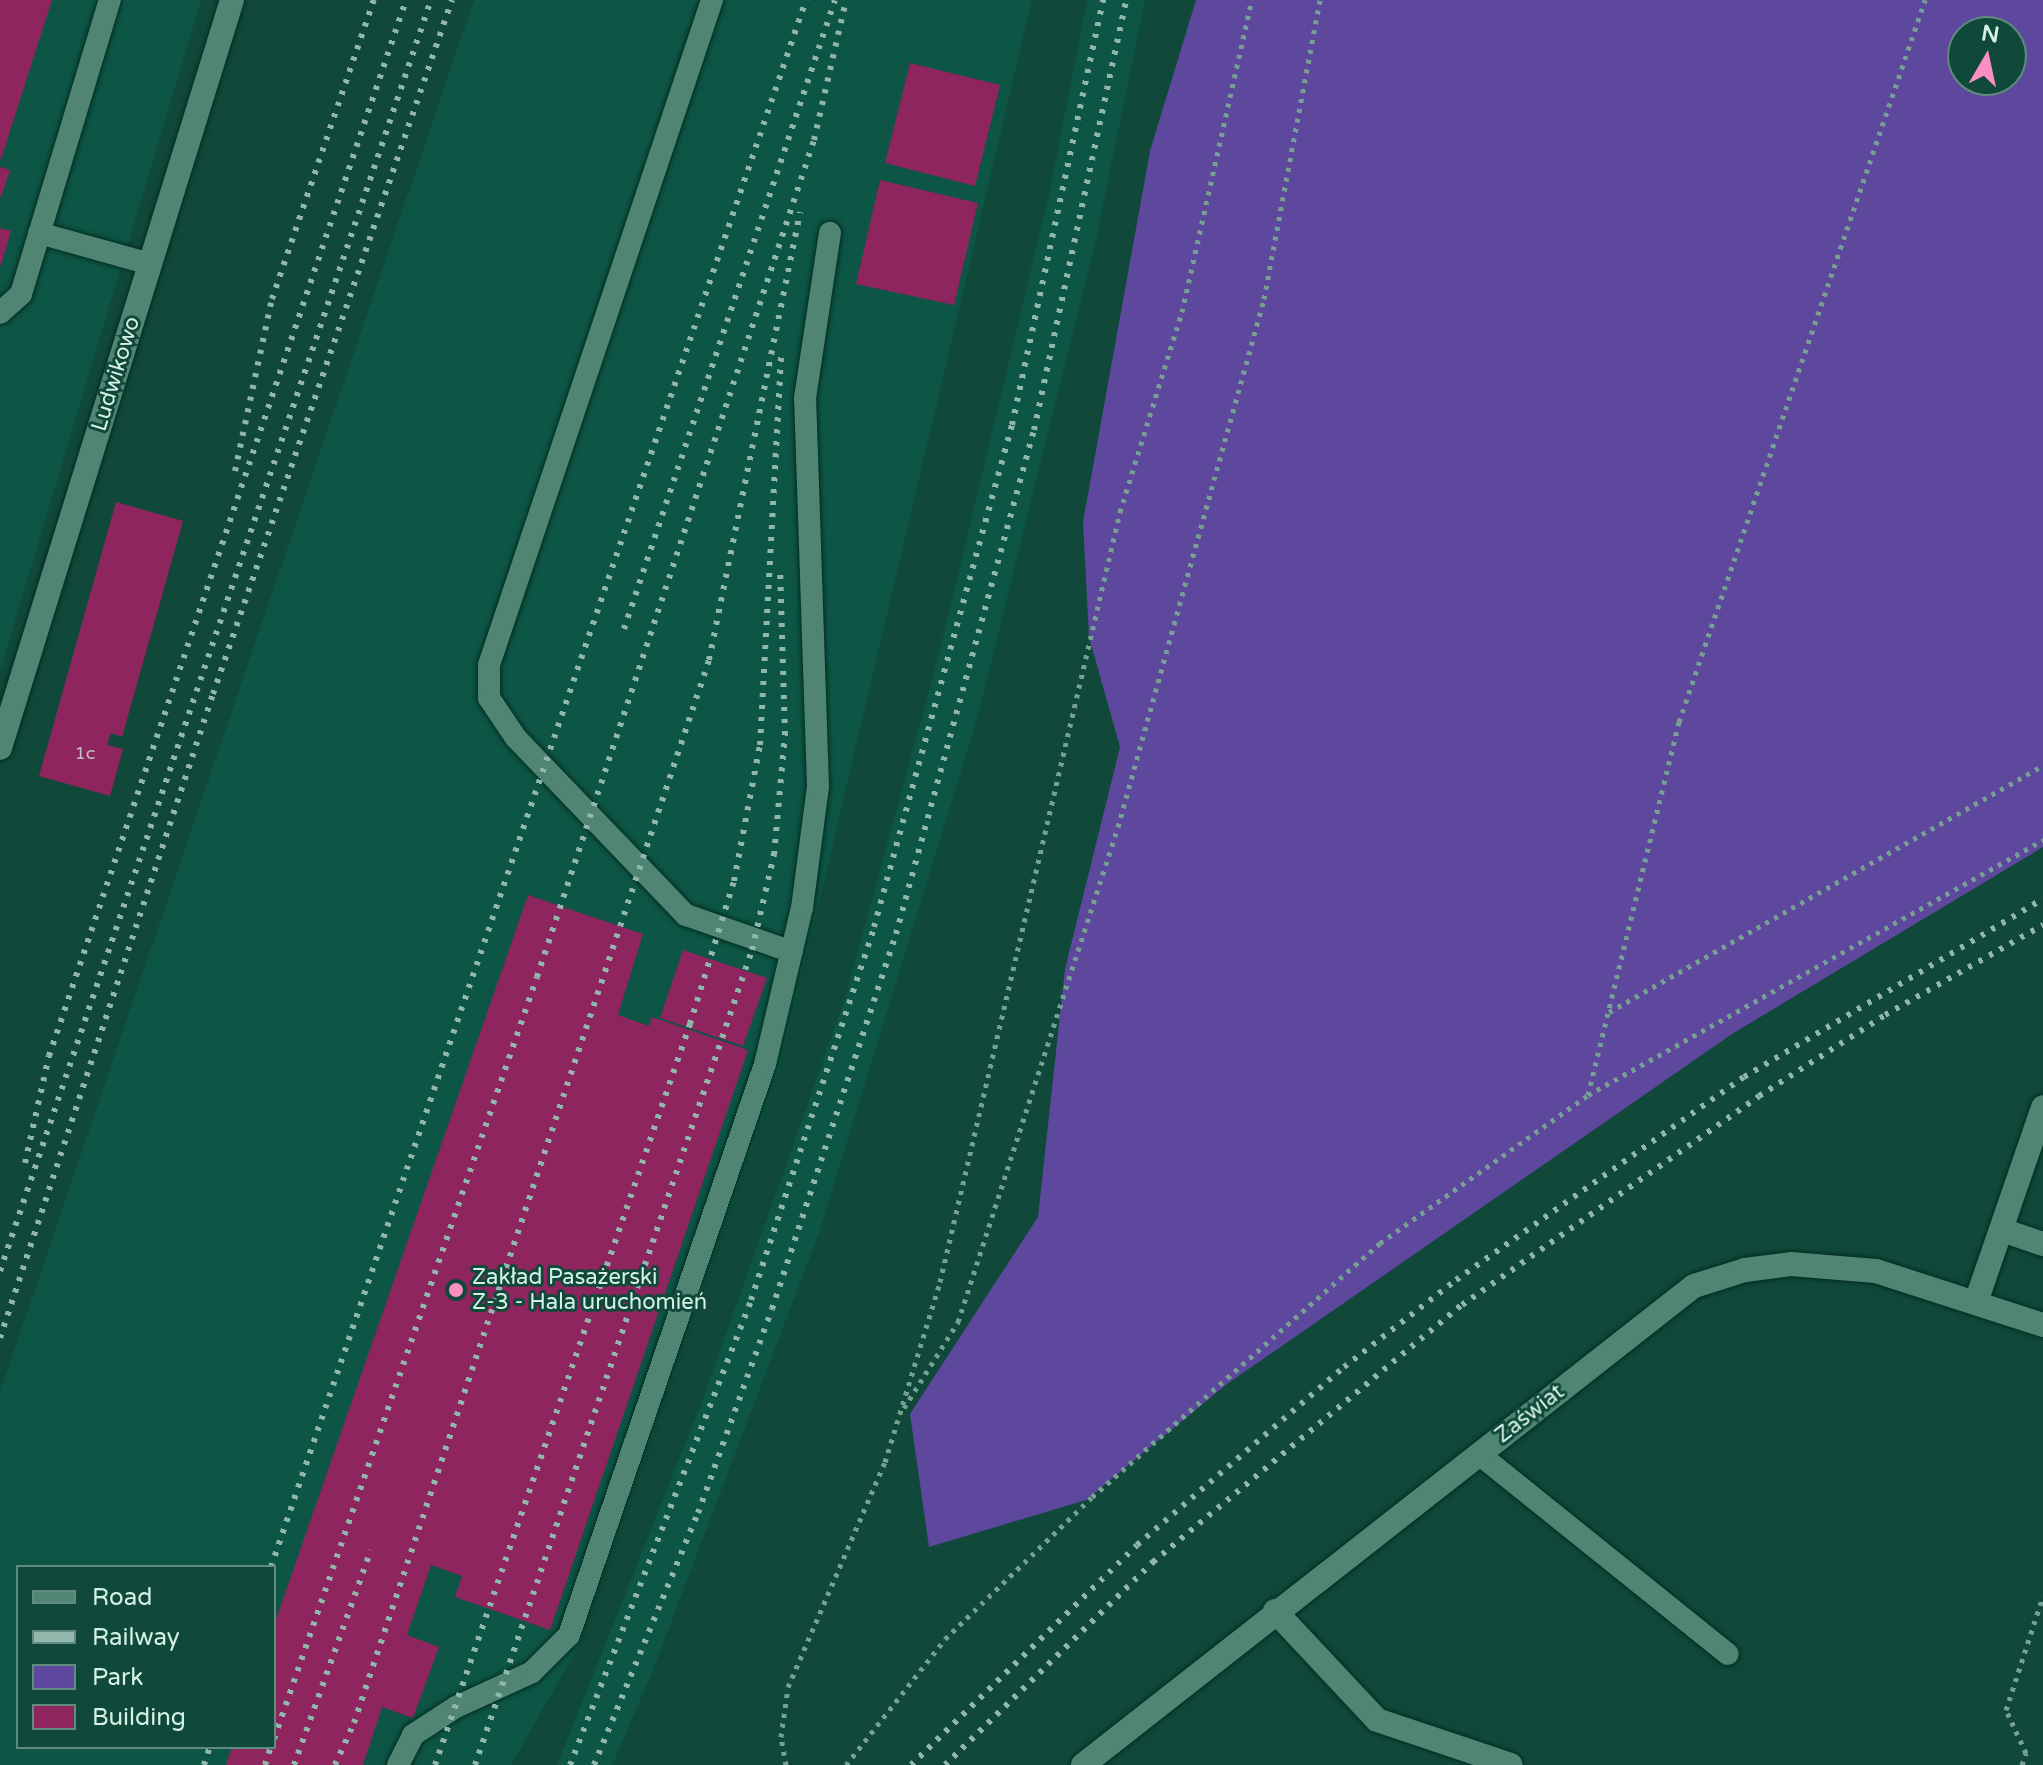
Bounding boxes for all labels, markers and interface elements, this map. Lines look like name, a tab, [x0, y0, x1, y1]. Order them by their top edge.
north arrow	[1947, 16, 2027, 96]
text: N	[1980, 20, 2001, 48]
street label: Ludwikowo	[86, 313, 146, 435]
house number: 1c	[75, 742, 95, 764]
place label: Zakład Pasażerski Z-3 - Hala uruchomień	[472, 1264, 707, 1316]
marker: Zakład Pasażerski Z-3 - Hala uruchomień	[447, 1281, 465, 1299]
street label: Zaświat	[1490, 1379, 1570, 1449]
legend	[16, 1565, 276, 1749]
text: Road	[92, 1583, 152, 1612]
text: Railway	[92, 1623, 180, 1652]
text: Park	[92, 1663, 143, 1692]
text: Building	[92, 1703, 186, 1732]

